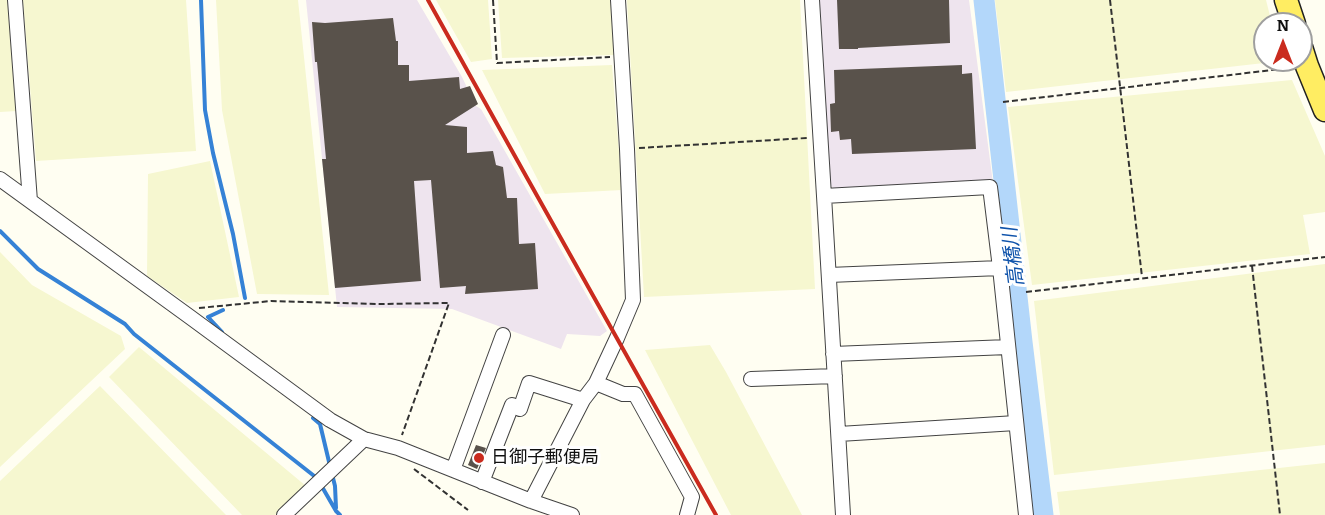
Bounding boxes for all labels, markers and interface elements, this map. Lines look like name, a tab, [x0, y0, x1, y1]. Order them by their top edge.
north arrow	[1253, 12, 1313, 72]
text: N	[1277, 16, 1289, 35]
water label: 高橋川	[998, 226, 1030, 288]
place label: 日御子郵便局	[491, 447, 599, 469]
marker: 日御子郵便局	[472, 451, 486, 465]

